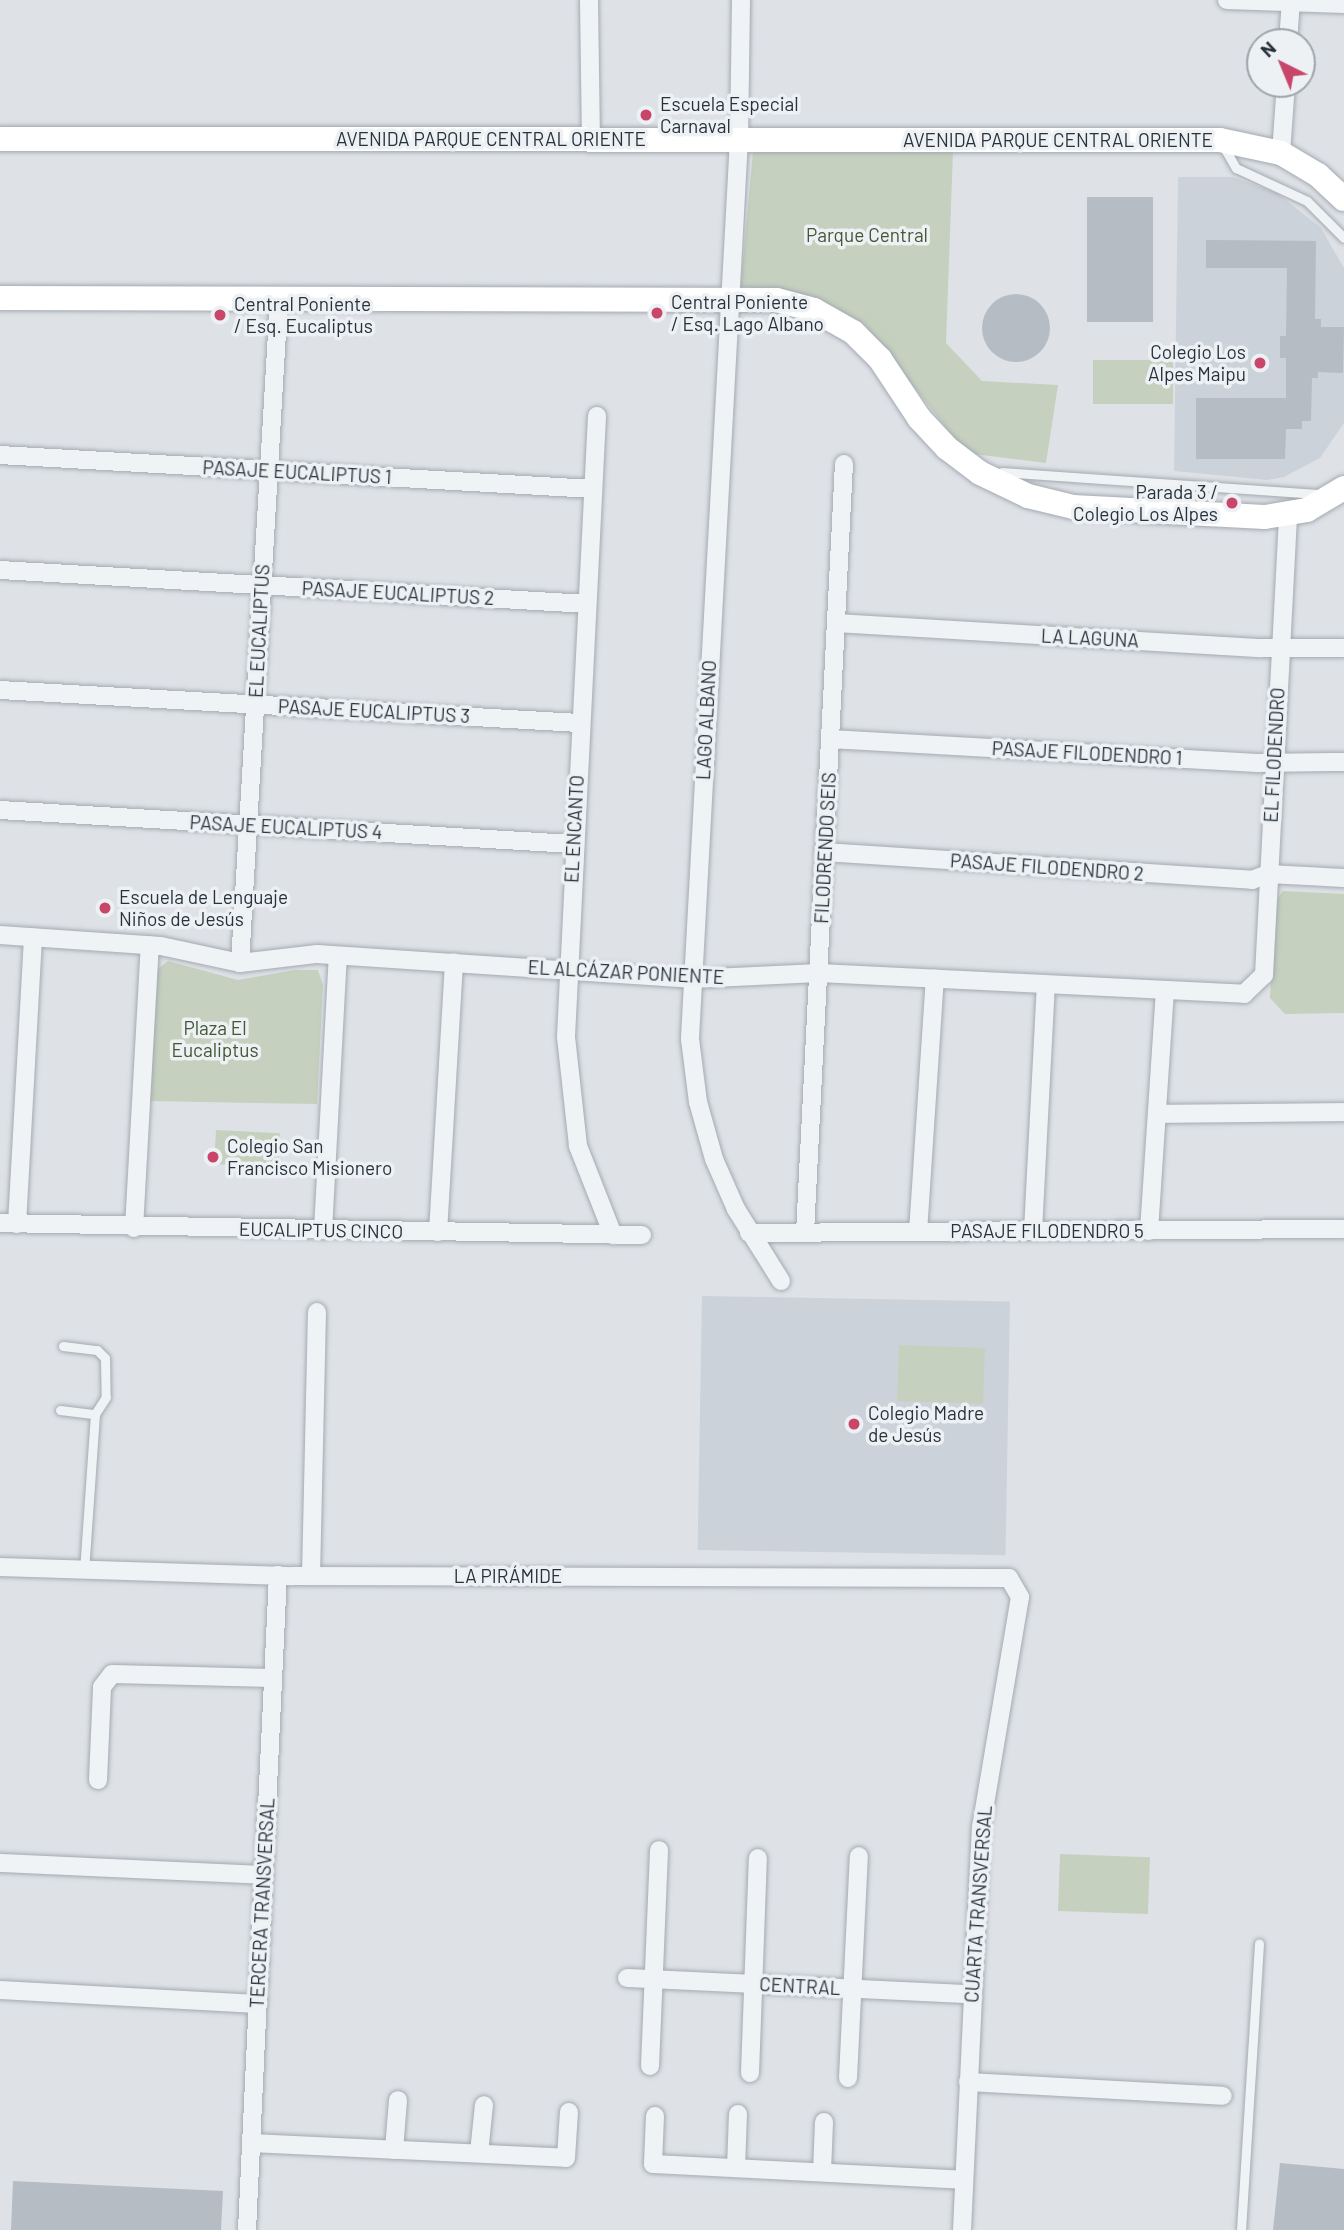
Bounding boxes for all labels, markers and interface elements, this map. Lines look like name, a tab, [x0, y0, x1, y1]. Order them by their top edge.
north arrow	[1246, 28, 1316, 98]
text: N	[1255, 36, 1280, 61]
place label: Escuela Especial Carnaval	[660, 93, 799, 137]
marker: Escuela Especial Carnaval	[638, 107, 654, 123]
street label: AVENIDA PARQUE CENTRAL ORIENTE	[336, 128, 646, 150]
street label: AVENIDA PARQUE CENTRAL ORIENTE	[903, 129, 1213, 151]
park label: Parque Central	[806, 224, 928, 246]
place label: Central Poniente / Esq. Lago Albano	[671, 291, 824, 335]
place label: Central Poniente / Esq. Eucaliptus	[234, 293, 373, 337]
marker: Central Poniente / Esq. Lago Albano	[649, 305, 665, 321]
marker: Central Poniente / Esq. Eucaliptus	[212, 307, 228, 323]
place label: Colegio Los Alpes Maipu	[1148, 341, 1246, 385]
marker: Colegio Los Alpes Maipu	[1252, 355, 1268, 371]
street label: PASAJE EUCALIPTUS 1	[202, 456, 392, 488]
place label: Parada 3 / Colegio Los Alpes	[1073, 481, 1218, 525]
marker: Parada 3 / Colegio Los Alpes	[1224, 495, 1240, 511]
street label: EL EUCALIPTUS	[244, 564, 274, 698]
street label: PASAJE EUCALIPTUS 2	[301, 577, 495, 609]
street label: LA LAGUNA	[1040, 624, 1140, 652]
street label: LAGO ALBANO	[691, 659, 721, 781]
street label: EL FILODENDRO	[1259, 687, 1289, 823]
street label: PASAJE EUCALIPTUS 3	[277, 695, 471, 727]
street label: PASAJE FILODENDRO 1	[991, 737, 1183, 769]
street label: FILODRENDO SEIS	[810, 772, 840, 924]
street label: EL ENCANTO	[560, 774, 588, 884]
street label: PASAJE EUCALIPTUS 4	[189, 811, 383, 843]
street label: PASAJE FILODENDRO 2	[949, 849, 1145, 885]
place label: Escuela de Lenguaje Niños de Jesús	[119, 886, 288, 930]
marker: Escuela de Lenguaje Niños de Jesús	[97, 900, 113, 916]
street label: EL ALCÁZAR PONIENTE	[527, 955, 725, 989]
park label: Plaza El Eucaliptus	[171, 1017, 259, 1061]
place label: Colegio San Francisco Misionero	[227, 1135, 392, 1179]
marker: Colegio San Francisco Misionero	[205, 1149, 221, 1165]
street label: EUCALIPTUS CINCO	[239, 1217, 403, 1243]
street label: PASAJE FILODENDRO 5	[950, 1220, 1144, 1242]
place label: Colegio Madre de Jesús	[868, 1402, 984, 1446]
marker: Colegio Madre de Jesús	[846, 1416, 862, 1432]
street label: LA PIRÁMIDE	[454, 1565, 562, 1587]
street label: TERCERA TRANSVERSAL	[245, 1797, 279, 2009]
street label: CUARTA TRANSVERSAL	[960, 1805, 996, 2003]
street label: CENTRAL	[759, 1972, 841, 2000]

